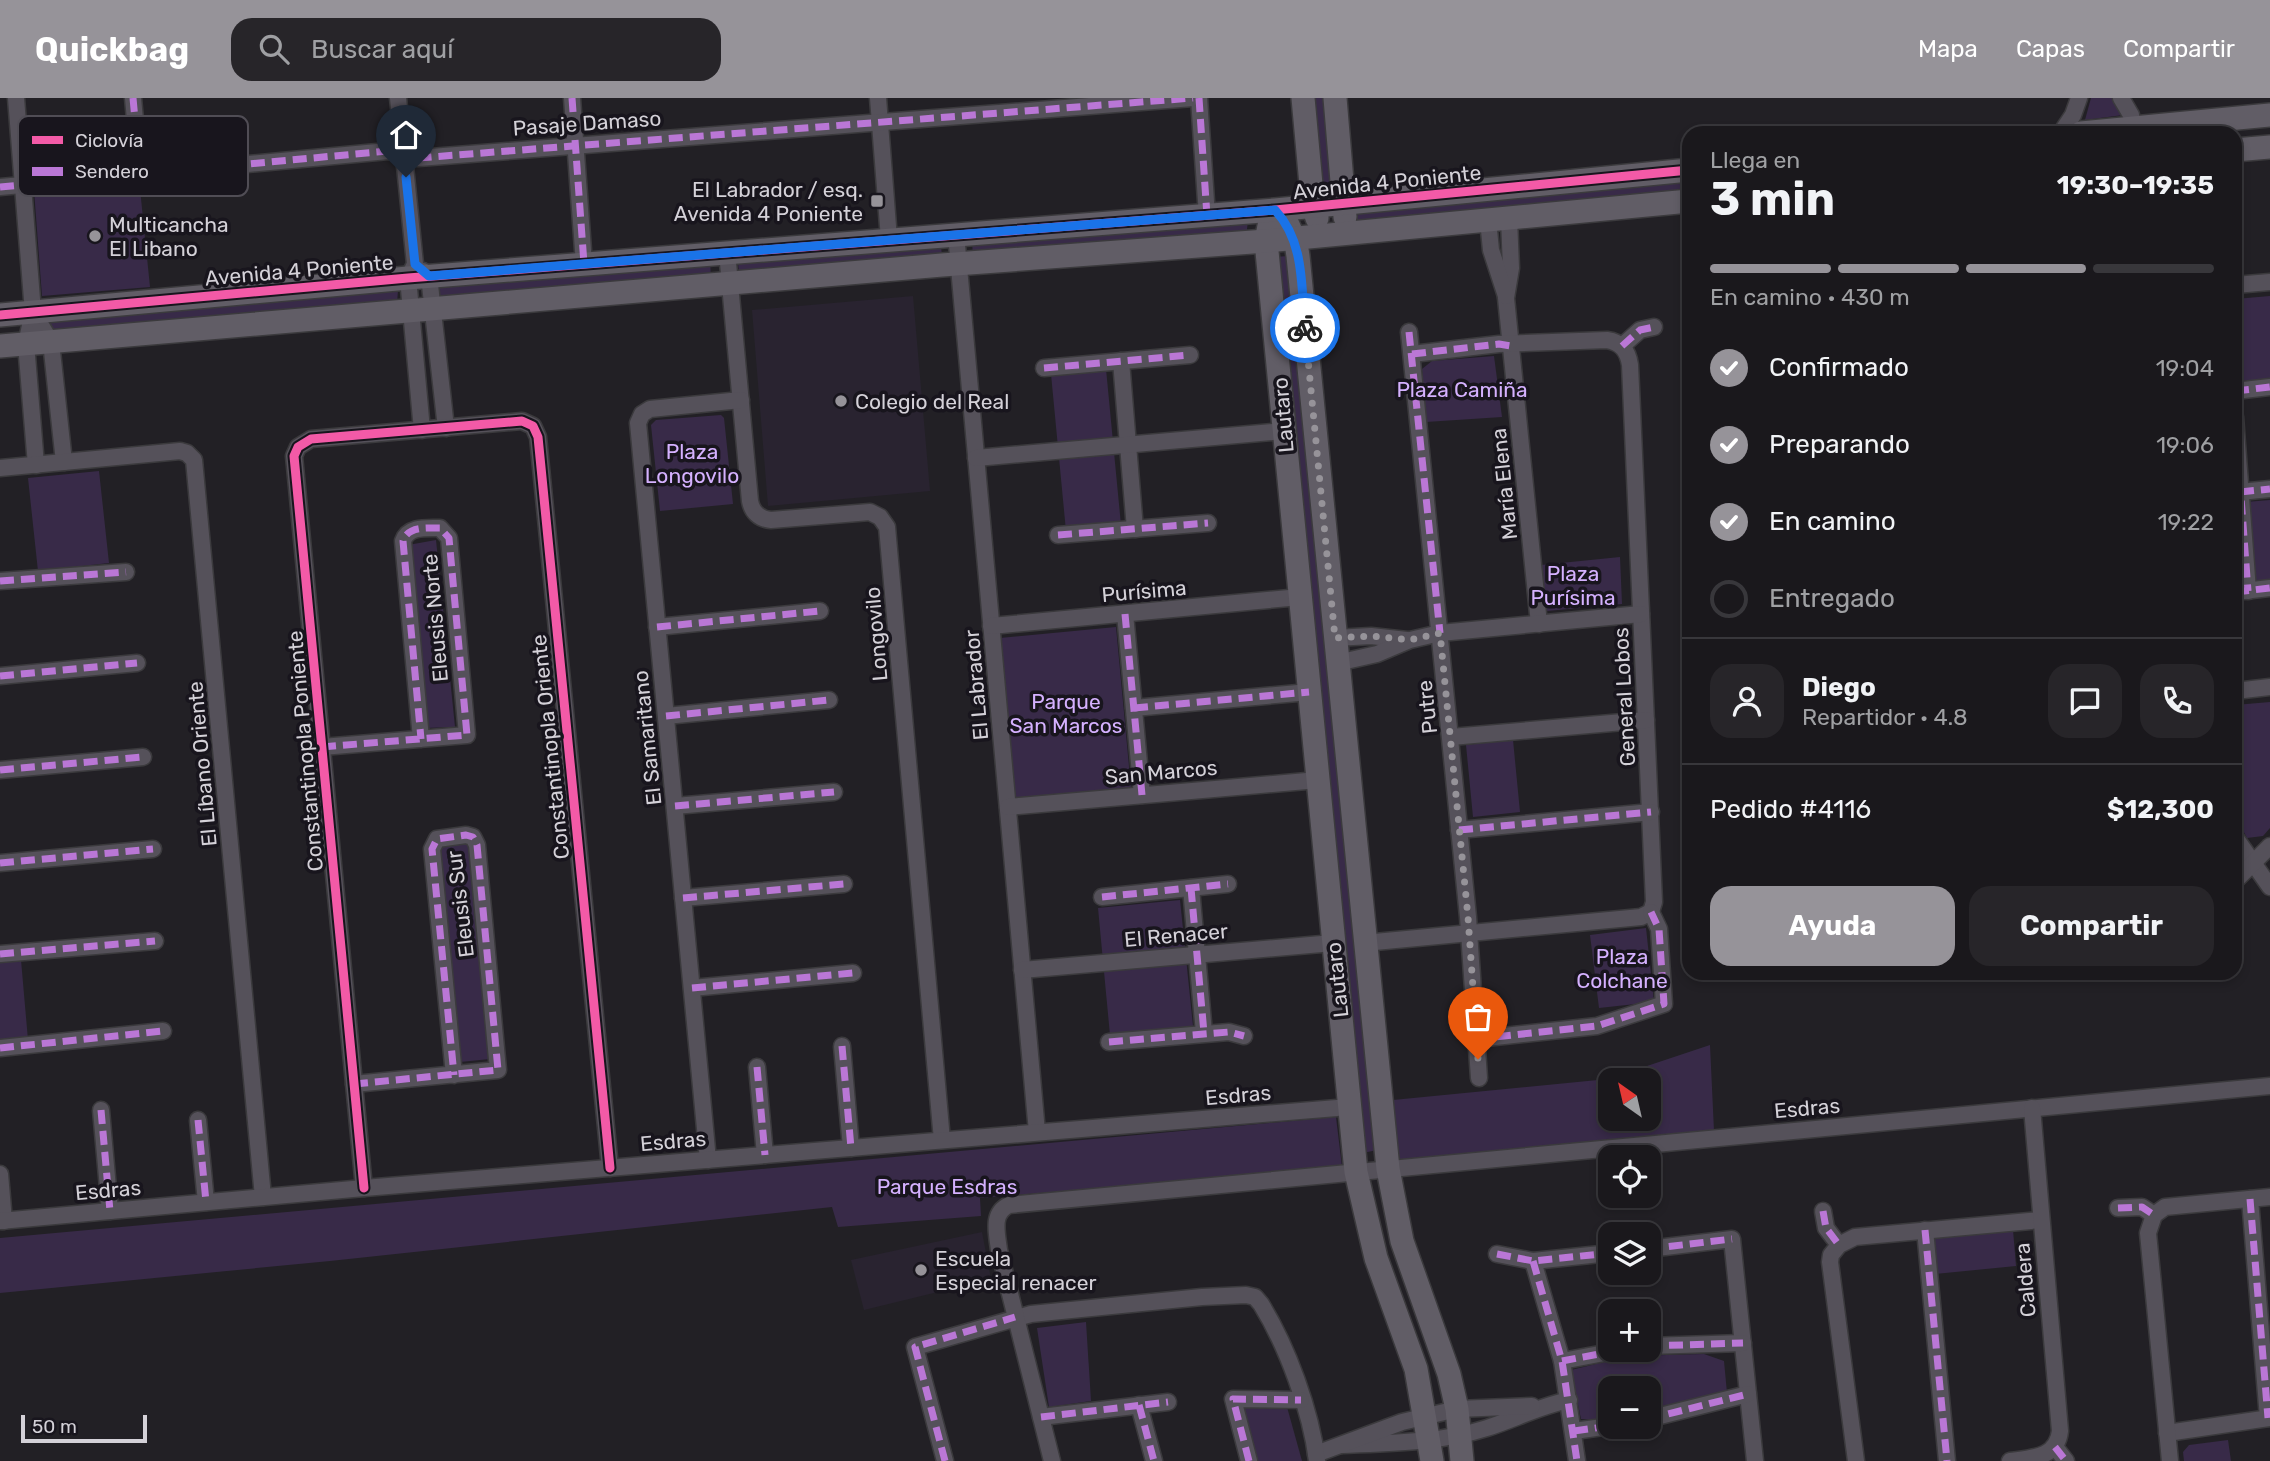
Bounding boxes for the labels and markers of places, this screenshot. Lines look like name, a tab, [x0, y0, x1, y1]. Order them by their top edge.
pin	[376, 105, 436, 177]
place label: El Labrador / esq. Avenida 4 Poniente	[674, 177, 863, 226]
marker: El Labrador / esq. Avenida 4 Poniente	[869, 193, 885, 209]
place label: Multicancha El Libano	[109, 212, 229, 261]
marker: Multicancha El Libano	[87, 228, 103, 244]
place label: Colegio del Real	[855, 389, 1009, 414]
marker: Colegio del Real	[833, 393, 849, 409]
pin	[1448, 987, 1508, 1059]
place label: Escuela Especial renacer	[935, 1246, 1096, 1295]
marker: Escuela Especial renacer	[913, 1262, 929, 1278]

